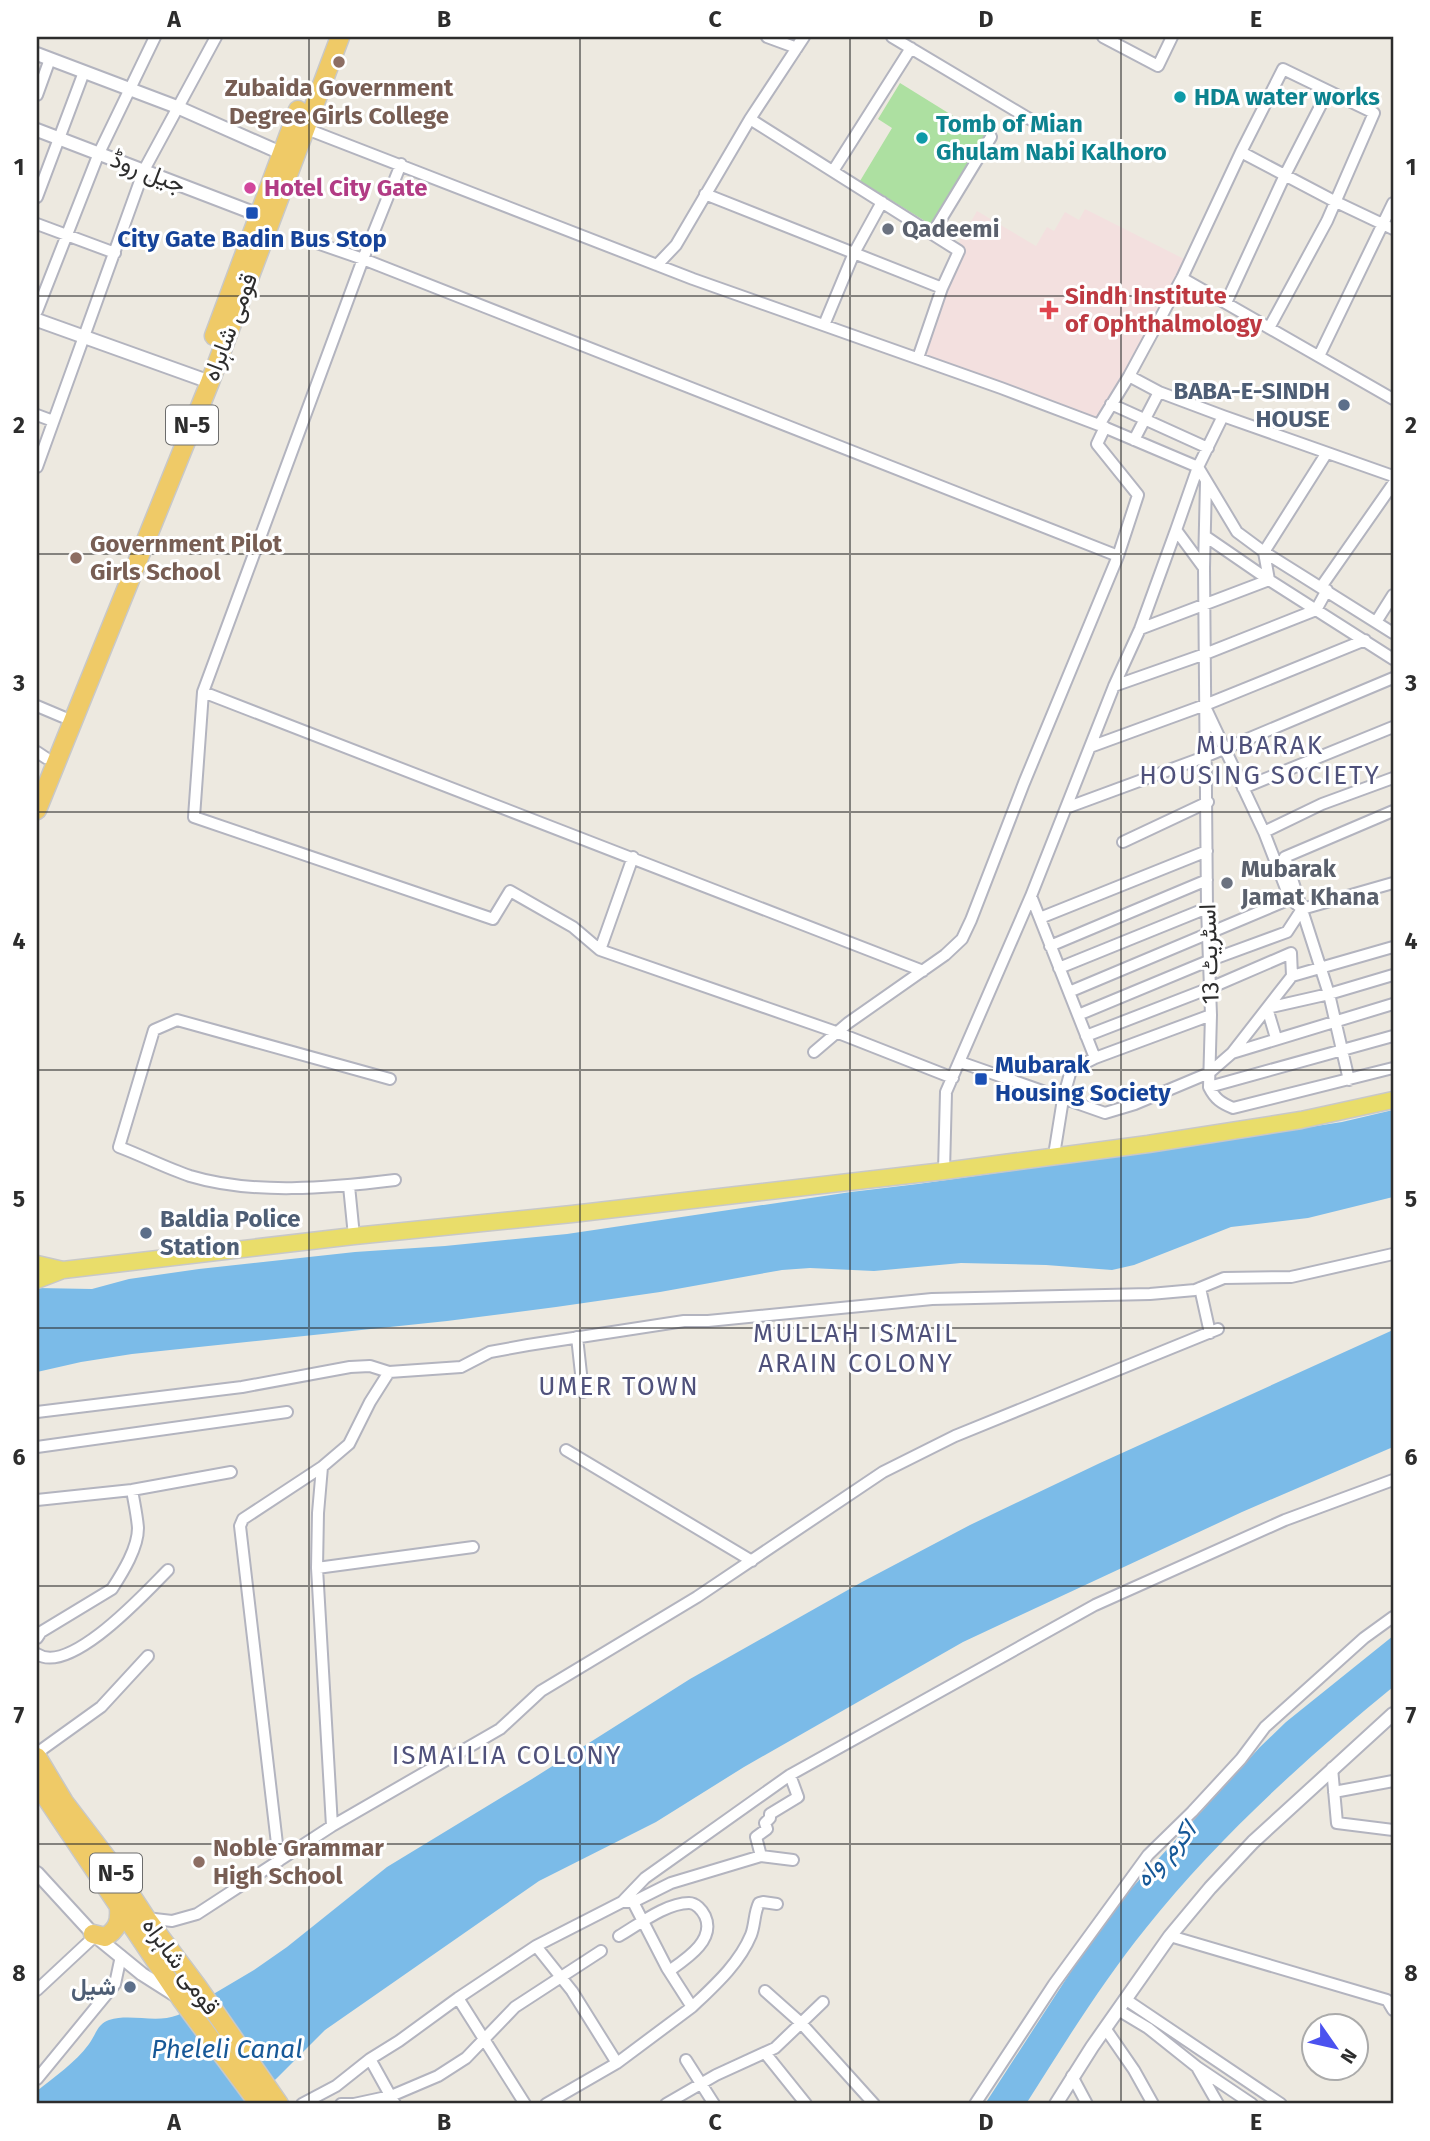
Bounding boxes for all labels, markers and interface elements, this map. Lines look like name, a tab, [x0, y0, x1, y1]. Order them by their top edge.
text: A	[166, 5, 181, 33]
text: B	[437, 5, 451, 33]
text: C	[708, 5, 722, 33]
text: D	[979, 5, 994, 33]
text: E	[1250, 5, 1262, 33]
marker: Zubaida Government Degree Girls College	[331, 54, 347, 70]
place label: Zubaida Government Degree Girls College	[225, 74, 454, 130]
place label: HDA water works	[1194, 83, 1380, 111]
marker: HDA water works	[1172, 89, 1188, 105]
place label: Tomb of Mian Ghulam Nabi Kalhoro	[936, 110, 1167, 166]
marker: Tomb of Mian Ghulam Nabi Kalhoro	[914, 130, 930, 146]
street label: جیل روڈ	[106, 145, 189, 200]
text: 1	[14, 153, 24, 181]
text: 1	[1406, 153, 1416, 181]
place label: Hotel City Gate	[264, 174, 427, 202]
marker: Hotel City Gate	[242, 180, 258, 196]
marker: City Gate Badin Bus Stop	[244, 205, 260, 221]
place label: Qadeemi	[902, 215, 999, 243]
marker: Qadeemi	[880, 221, 896, 237]
place label: City Gate Badin Bus Stop	[117, 225, 387, 253]
street label: قومی شاہراہ	[197, 269, 265, 386]
place label: Sindh Institute of Ophthalmology	[1065, 282, 1263, 338]
marker: Sindh Institute of Ophthalmology	[1039, 300, 1059, 320]
place label: BABA-E-SINDH HOUSE	[1173, 377, 1330, 433]
marker: BABA-E-SINDH HOUSE	[1336, 397, 1352, 413]
road number: N-5	[166, 406, 218, 444]
text: 2	[13, 411, 25, 439]
text: 2	[1405, 411, 1417, 439]
place label: Government Pilot Girls School	[90, 530, 283, 586]
marker: Government Pilot Girls School	[68, 550, 84, 566]
text: 3	[12, 669, 25, 697]
text: 3	[1404, 669, 1417, 697]
district label: MUBARAK HOUSING SOCIETY	[1139, 730, 1381, 791]
place label: Mubarak Jamat Khana	[1240, 855, 1379, 911]
marker: Mubarak Jamat Khana	[1219, 875, 1235, 891]
street label: اسٹریٹ 13	[1193, 903, 1226, 1005]
text: 4	[13, 927, 26, 955]
text: 4	[1405, 927, 1418, 955]
place label: Mubarak Housing Society	[995, 1051, 1171, 1107]
marker: Mubarak Housing Society	[973, 1071, 989, 1087]
text: 5	[13, 1185, 25, 1213]
text: 5	[1405, 1185, 1417, 1213]
place label: Baldia Police Station	[160, 1205, 301, 1261]
marker: Baldia Police Station	[138, 1225, 154, 1241]
district label: MULLAH ISMAIL ARAIN COLONY	[753, 1318, 959, 1379]
district label: UMER TOWN	[538, 1371, 700, 1402]
text: 6	[13, 1443, 26, 1471]
text: 6	[1405, 1443, 1418, 1471]
text: 7	[14, 1701, 25, 1729]
text: 7	[1406, 1701, 1417, 1729]
district label: ISMAILIA COLONY	[392, 1740, 622, 1771]
water label: اکرم واہ	[1128, 1813, 1206, 1895]
place label: Noble Grammar High School	[213, 1834, 384, 1890]
road number: N-5	[90, 1854, 142, 1892]
marker: Noble Grammar High School	[191, 1854, 207, 1870]
street label: قومی شاہراہ	[135, 1912, 226, 2021]
text: 8	[12, 1959, 26, 1987]
text: 8	[1404, 1959, 1418, 1987]
place label: شیل	[71, 1973, 116, 2001]
marker: شیل	[122, 1979, 138, 1995]
north arrow	[1300, 2011, 1370, 2082]
water label: Pheleli Canal	[151, 2034, 303, 2065]
text: N	[1336, 2045, 1362, 2068]
text: A	[166, 2108, 181, 2136]
text: B	[437, 2108, 451, 2136]
text: C	[708, 2108, 722, 2136]
text: D	[979, 2108, 994, 2136]
text: E	[1250, 2108, 1262, 2136]

